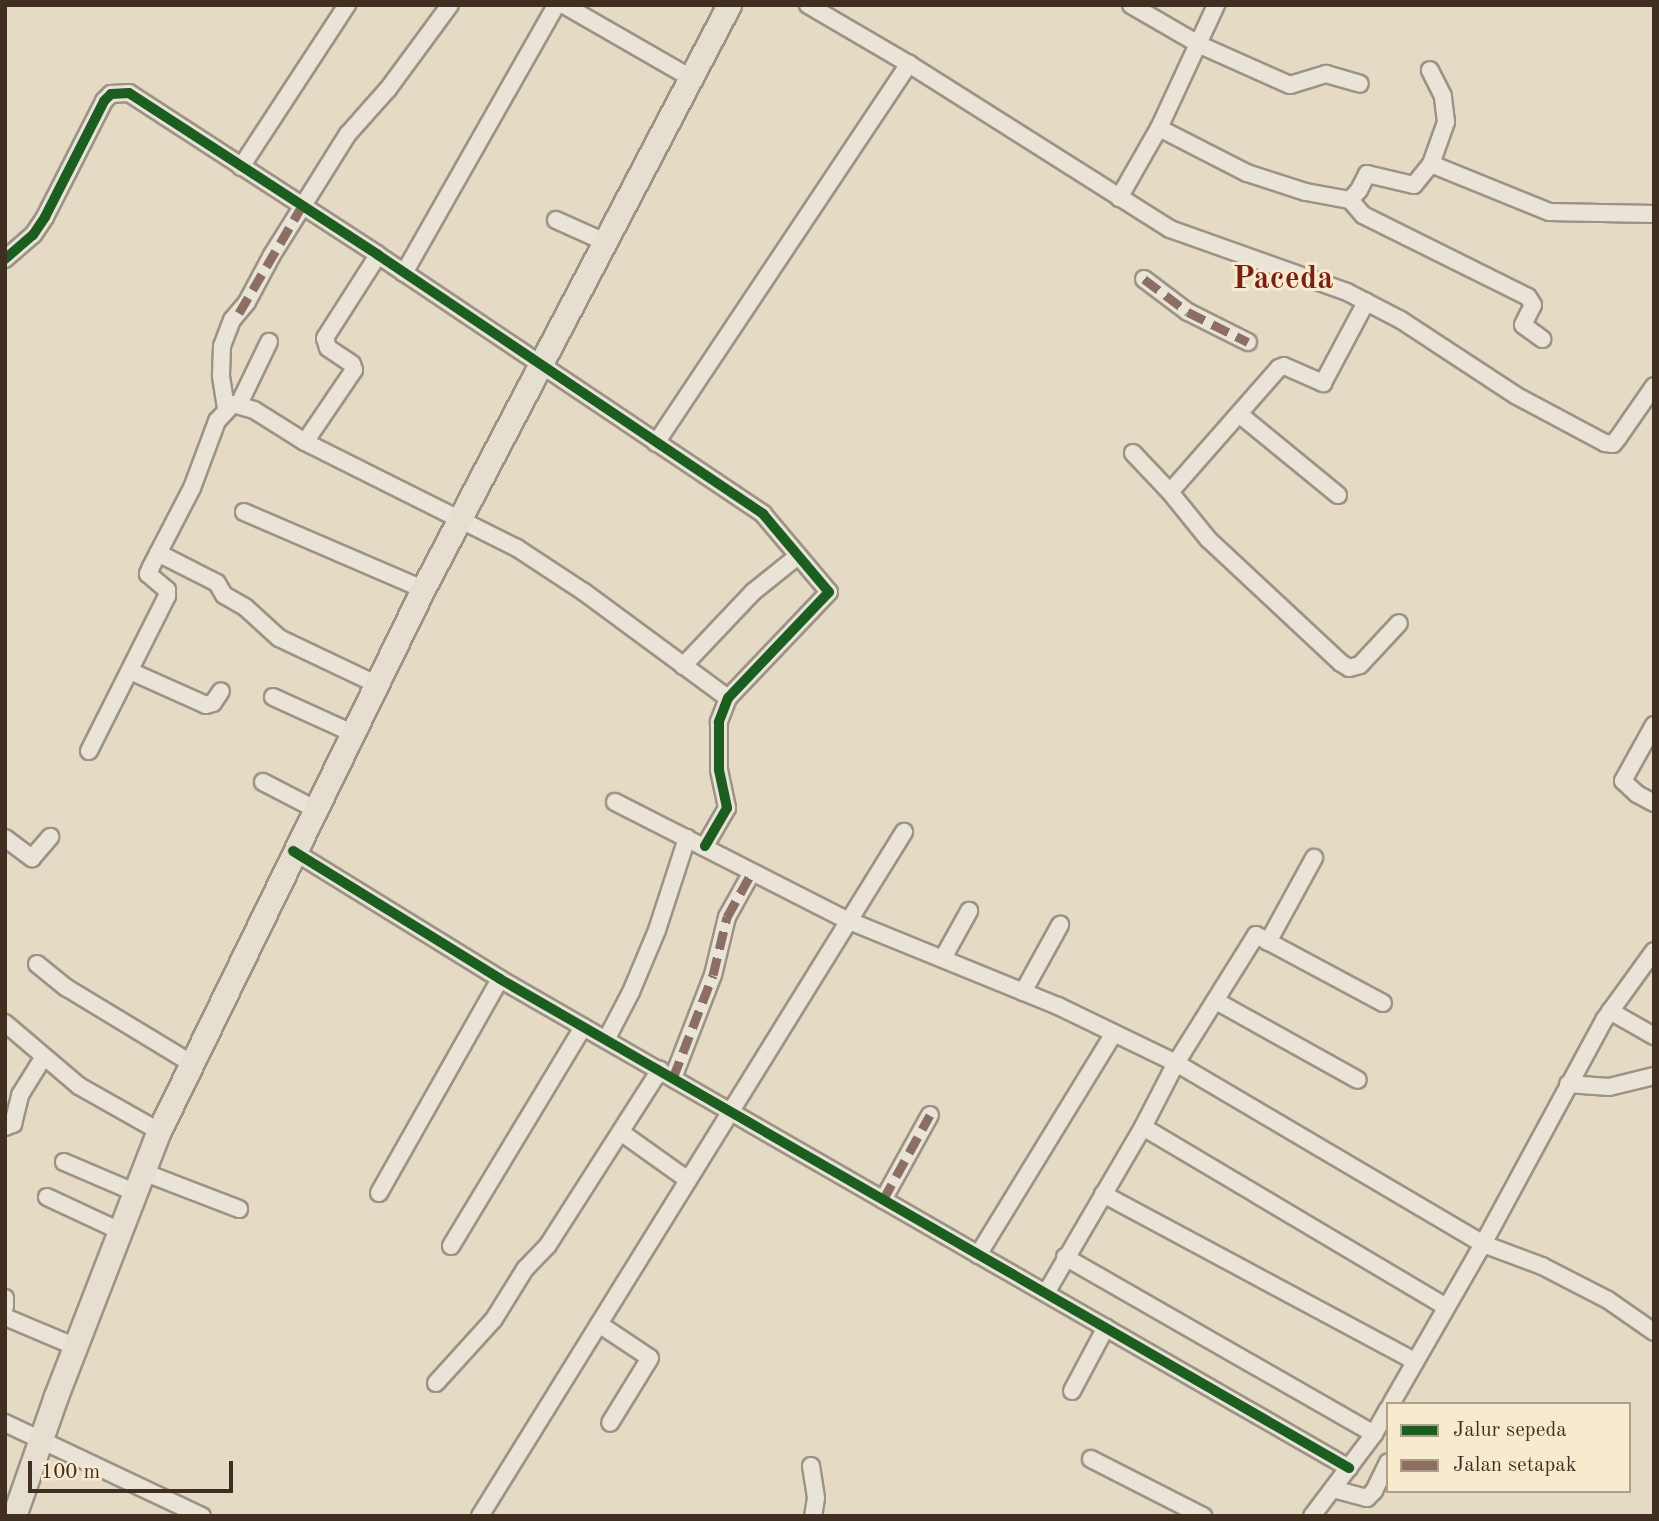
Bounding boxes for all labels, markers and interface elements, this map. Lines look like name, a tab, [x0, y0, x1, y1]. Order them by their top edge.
district label: Paceda	[1233, 261, 1333, 299]
legend	[1386, 1402, 1631, 1493]
text: Jalur sepeda	[1453, 1420, 1567, 1441]
scale bar	[32, 1448, 236, 1492]
text: Jalan setapak	[1453, 1455, 1577, 1476]
text: 100 m	[41, 1462, 100, 1483]

